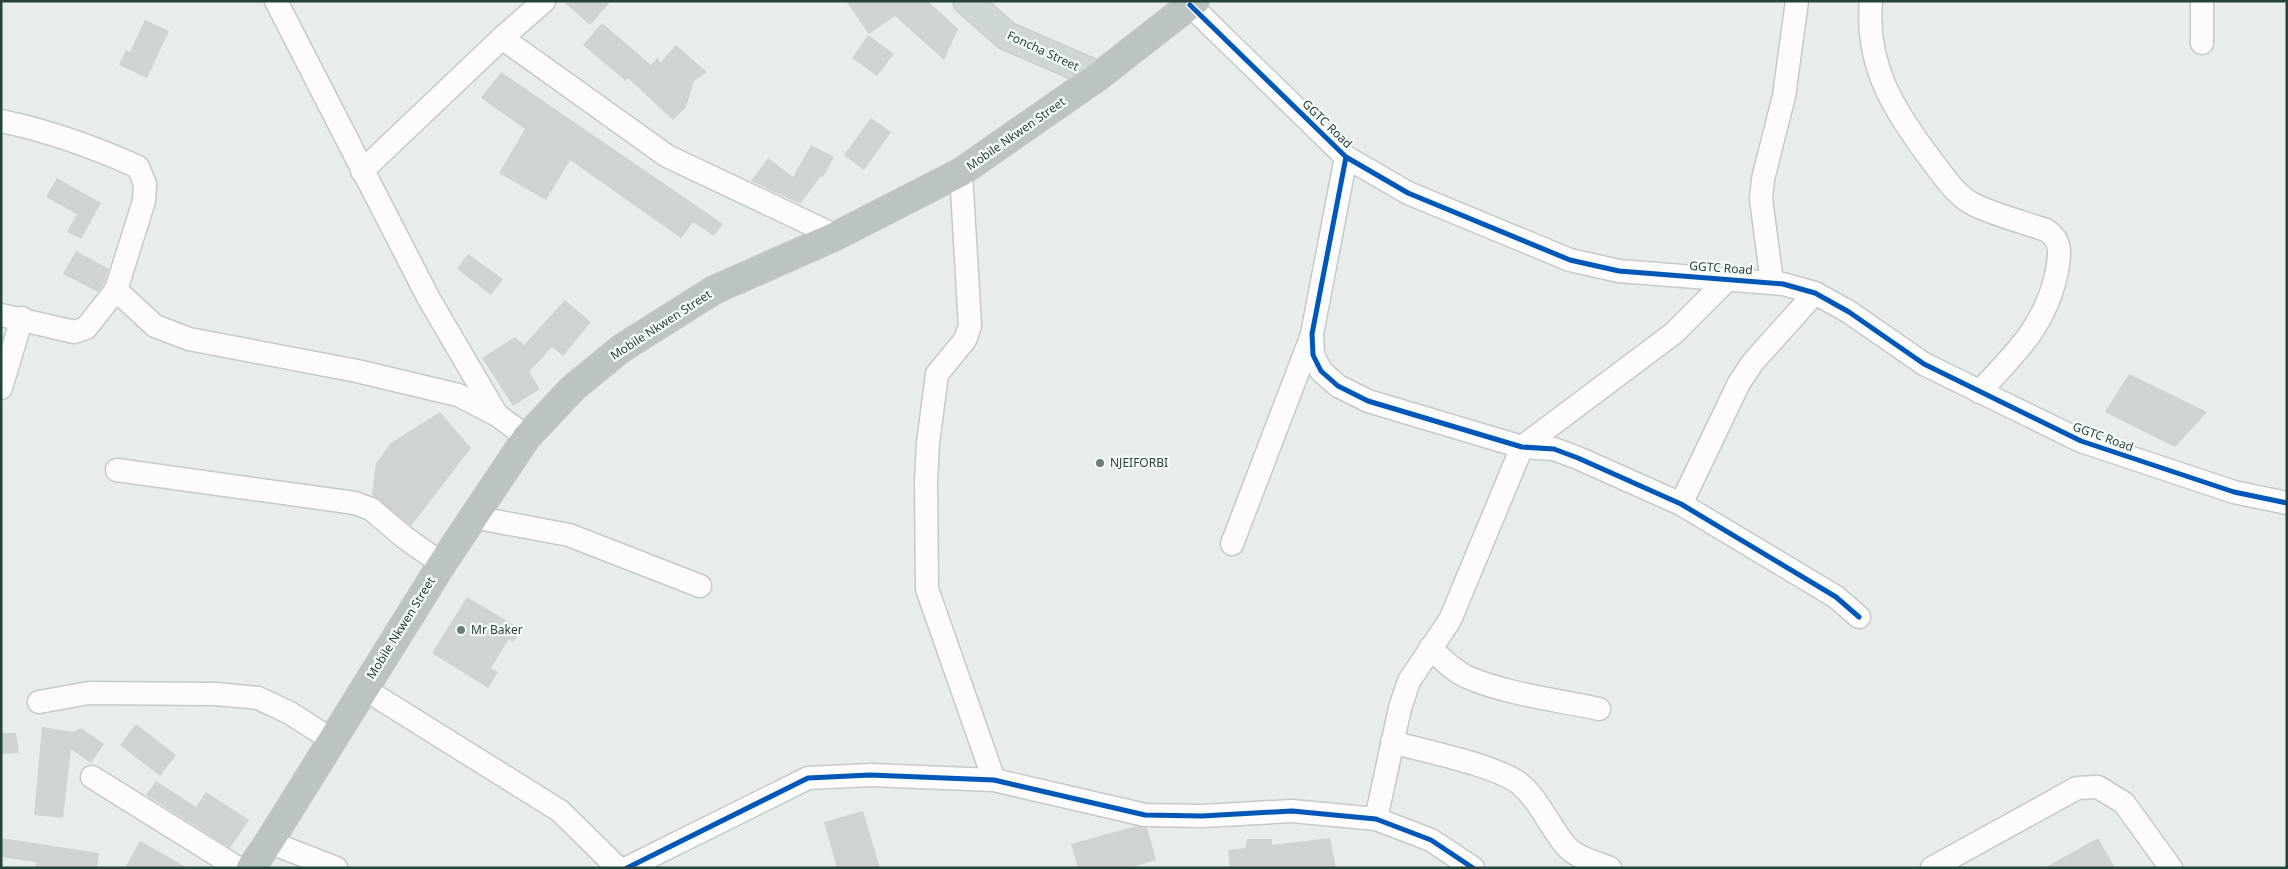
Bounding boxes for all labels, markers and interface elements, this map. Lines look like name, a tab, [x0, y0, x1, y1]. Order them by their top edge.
street label: Foncha Street	[1005, 26, 1082, 75]
street label: Mobile Nkwen Street	[963, 93, 1069, 174]
street label: GGTC Road	[1299, 95, 1356, 152]
street label: GGTC Road	[1689, 257, 1753, 278]
street label: Mobile Nkwen Street	[607, 285, 715, 364]
street label: GGTC Road	[2070, 418, 2136, 455]
place label: NJEIFORBI	[1110, 454, 1168, 471]
marker: NJEIFORBI	[1094, 457, 1106, 469]
street label: Mobile Nkwen Street	[362, 573, 439, 682]
place label: Mr Baker	[471, 621, 523, 638]
marker: Mr Baker	[455, 624, 467, 636]

